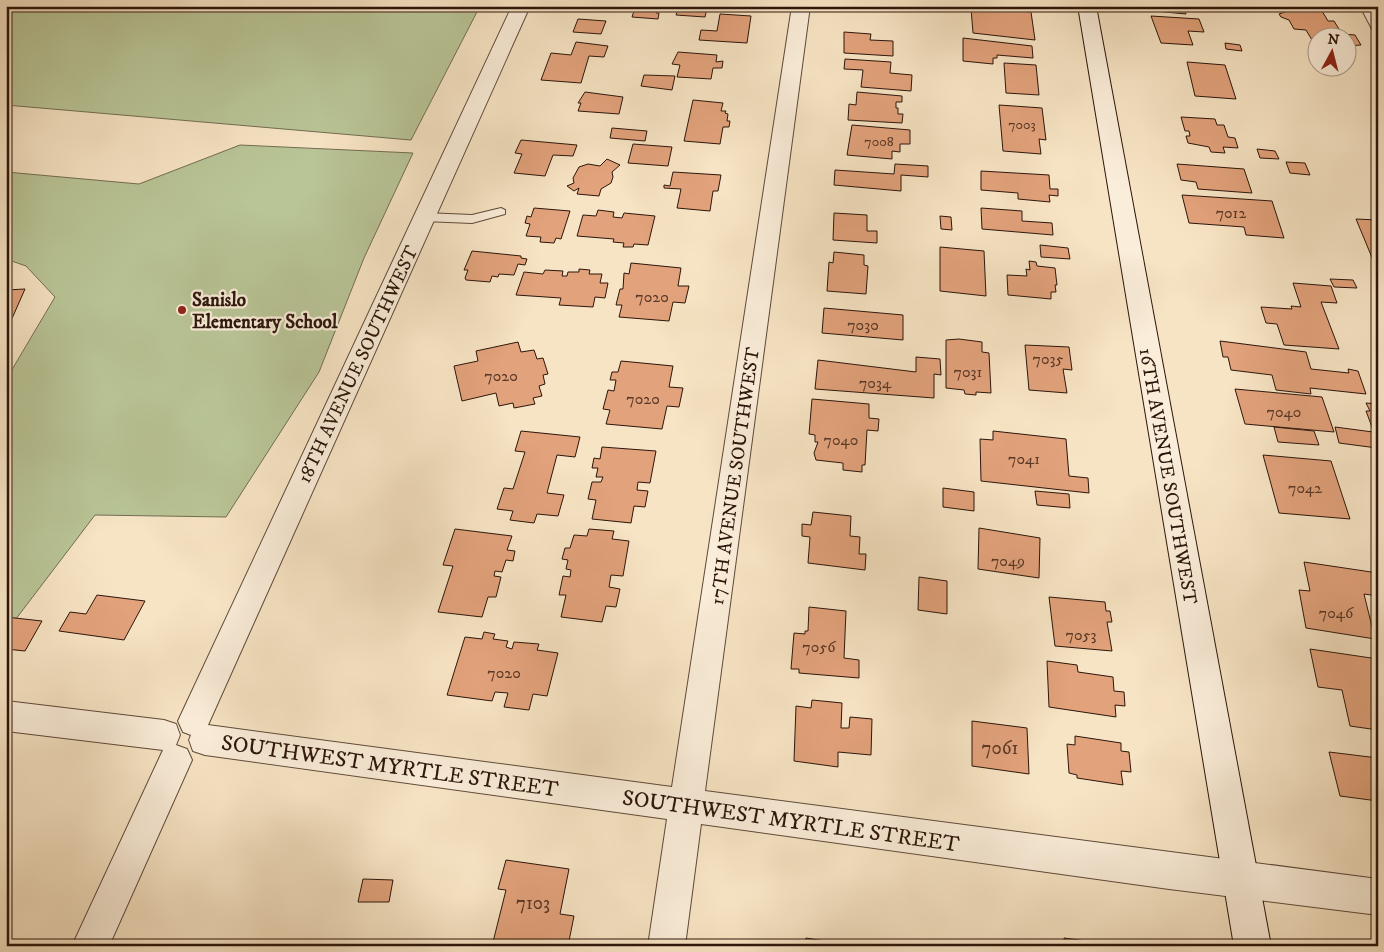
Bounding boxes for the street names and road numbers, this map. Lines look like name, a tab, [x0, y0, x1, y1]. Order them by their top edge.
street label: 18TH AVENUE SOUTHWEST	[293, 242, 424, 487]
street label: 17TH AVENUE SOUTHWEST	[706, 345, 765, 606]
street label: 16TH AVENUE SOUTHWEST	[1134, 346, 1201, 607]
street label: SOUTHWEST MYRTLE STREET	[219, 729, 560, 804]
street label: SOUTHWEST MYRTLE STREET	[620, 784, 961, 859]

